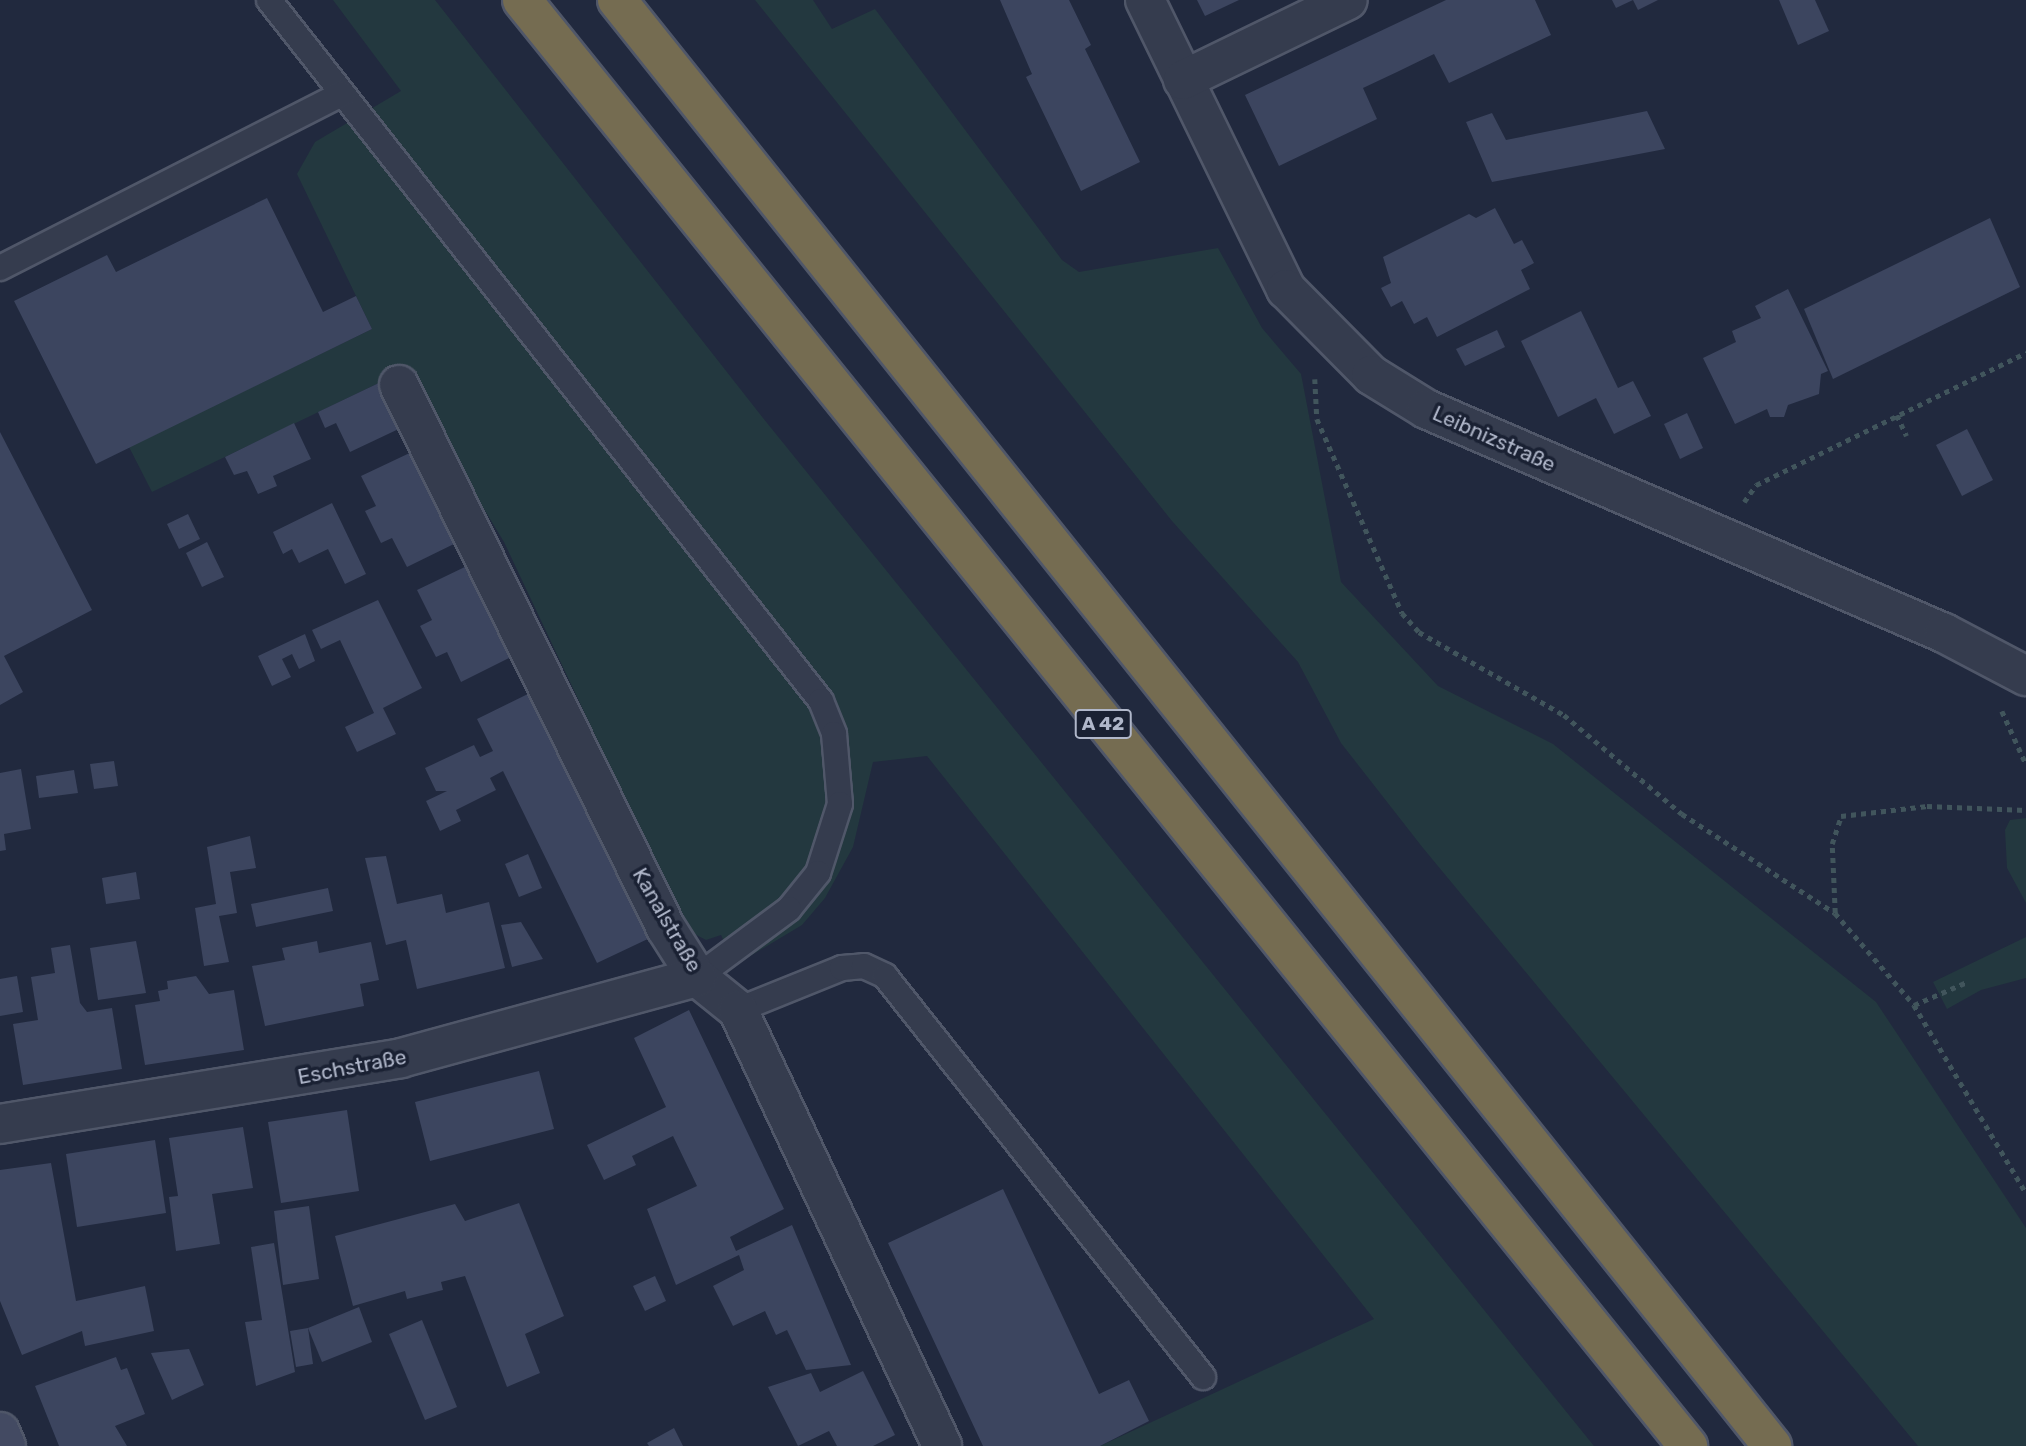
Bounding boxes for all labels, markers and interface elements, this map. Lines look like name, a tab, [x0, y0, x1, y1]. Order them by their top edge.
street label: Leibnizstraße	[1429, 401, 1559, 477]
road number: A 42	[1073, 708, 1133, 740]
street label: Kanalstraße	[627, 864, 707, 976]
street label: Eschstraße	[295, 1044, 409, 1090]

